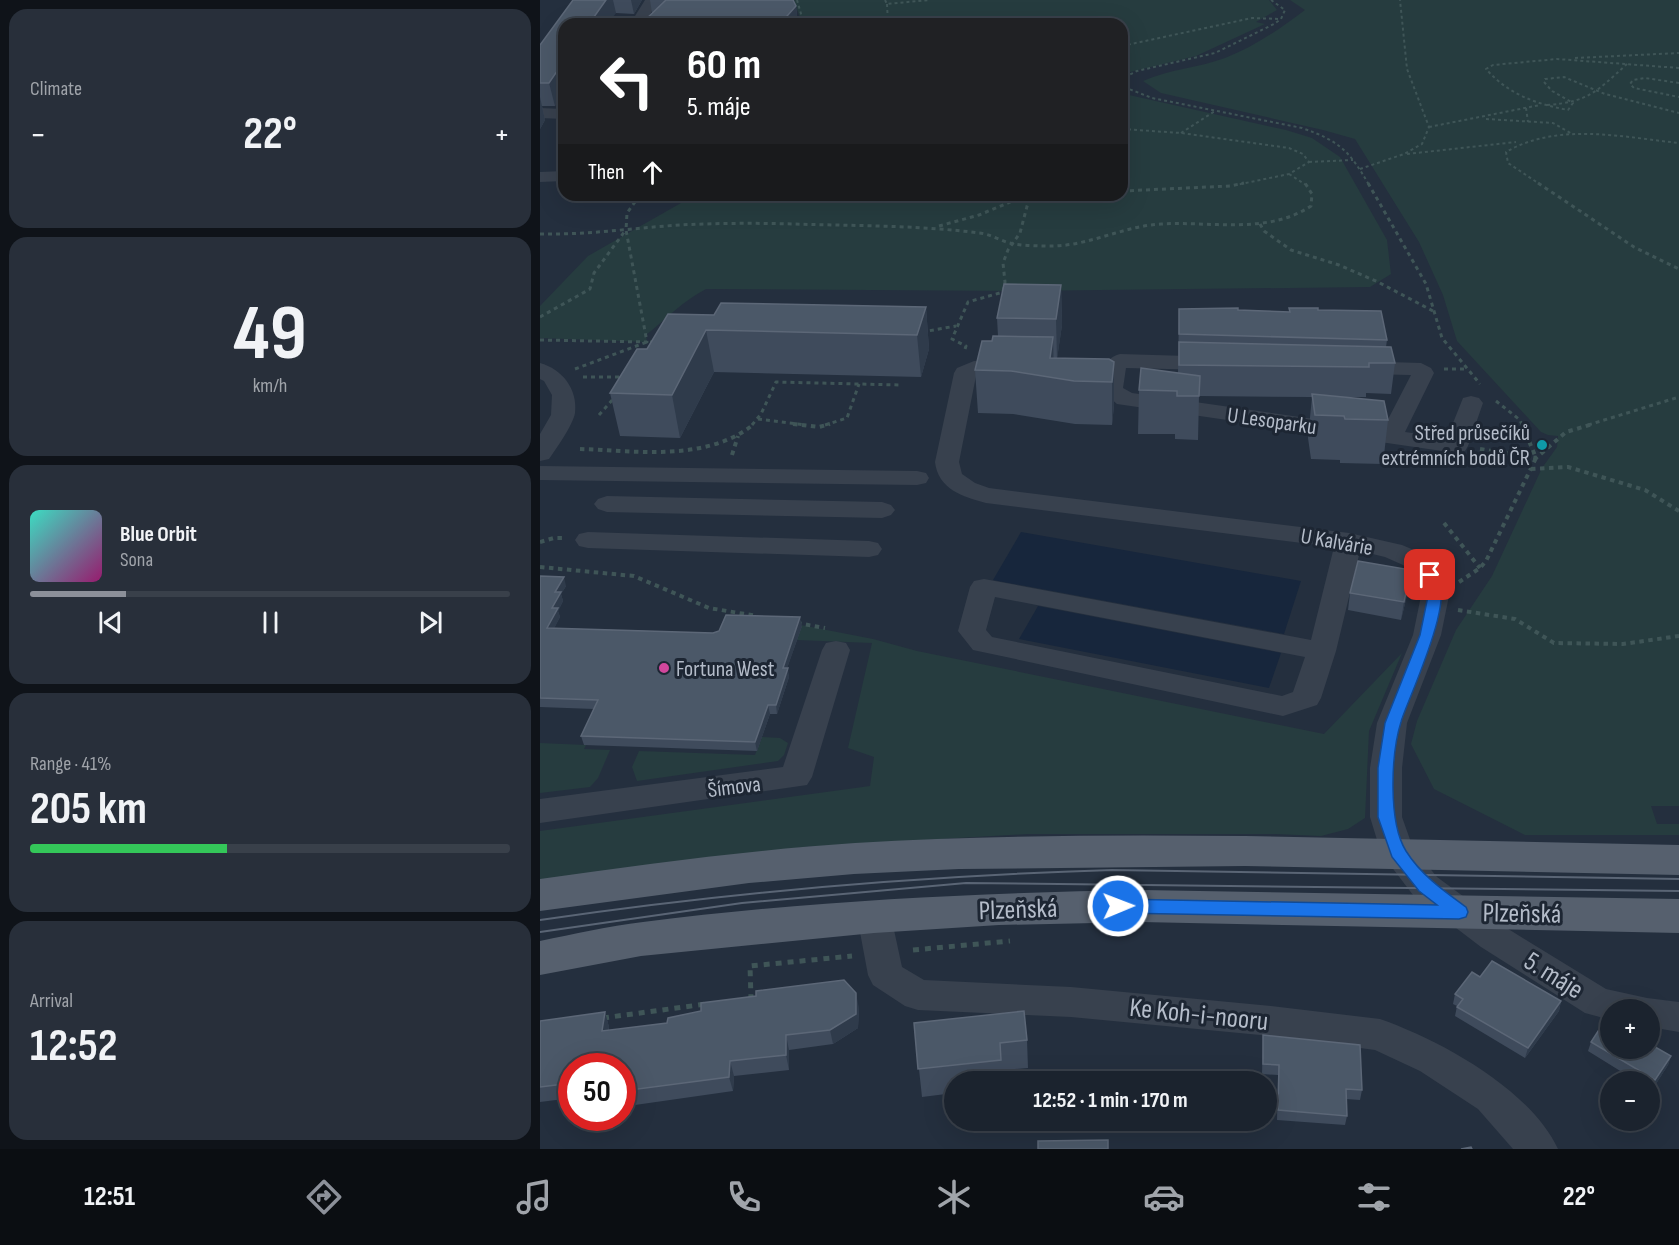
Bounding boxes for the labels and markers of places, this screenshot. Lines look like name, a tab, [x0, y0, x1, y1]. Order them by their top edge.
place label: Střed průsečíků extrémních bodů ČR	[1381, 420, 1530, 472]
marker: Střed průsečíků extrémních bodů ČR	[1535, 438, 1549, 452]
pin	[1404, 549, 1455, 600]
place label: Fortuna West	[676, 656, 775, 683]
marker: Fortuna West	[657, 661, 671, 675]

